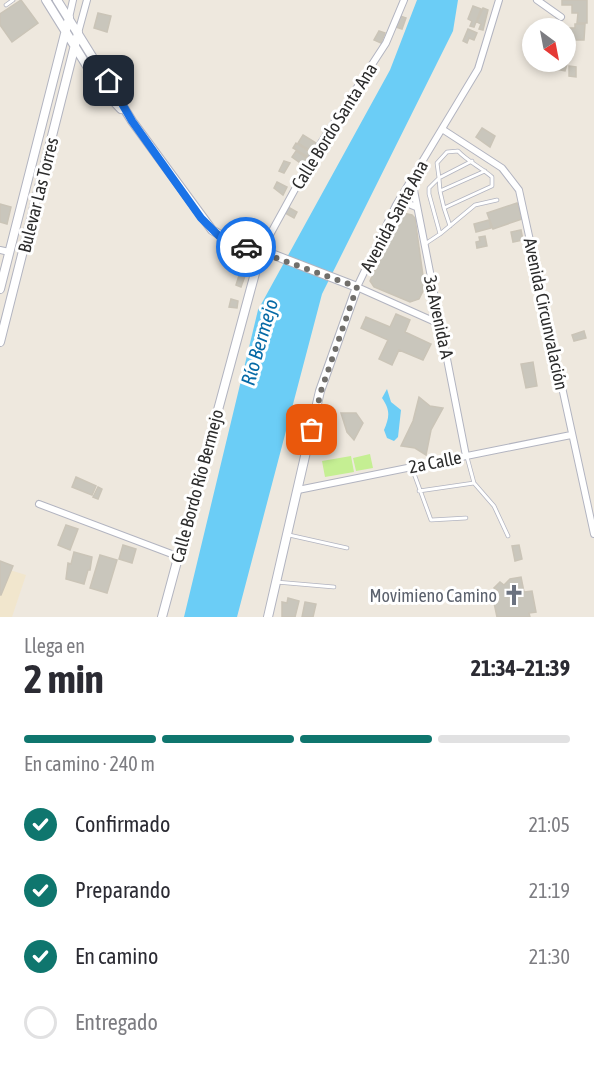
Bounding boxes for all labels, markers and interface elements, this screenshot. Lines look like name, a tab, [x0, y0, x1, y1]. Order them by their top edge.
north arrow	[522, 18, 576, 72]
map controls	[522, 18, 576, 72]
pin	[83, 55, 134, 106]
street label: Calle Bordo Santa Ana	[287, 59, 381, 193]
icon: home	[92, 64, 125, 97]
street label: Bulevar Las Torres	[14, 135, 62, 255]
street label: Avenida Santa Ana	[356, 157, 432, 275]
courier	[216, 217, 276, 277]
icon: car	[230, 231, 263, 264]
street label: Avenida Circunvalación	[520, 236, 572, 392]
street label: 3a Avenida A	[420, 273, 458, 361]
water label: Río Bermejo	[236, 296, 282, 388]
pin	[286, 404, 337, 455]
street label: Calle Bordo Río Bermejo	[166, 407, 228, 565]
icon: bag	[295, 413, 328, 446]
street label: 2a Calle	[407, 447, 463, 477]
church icon: Movimieno Camino	[502, 583, 526, 607]
place label: Movimieno Camino	[369, 585, 497, 606]
text: Llega en	[24, 634, 85, 657]
text: 21:34–21:39	[471, 655, 570, 681]
text: 2 min	[24, 657, 104, 701]
text: En camino · 240 m	[24, 752, 155, 775]
icon: check	[24, 808, 57, 841]
text: Confirmado	[75, 811, 170, 837]
text: 21:05	[528, 813, 570, 836]
icon: check	[24, 874, 57, 907]
text: Preparando	[75, 877, 171, 903]
text: 21:19	[529, 879, 570, 902]
icon: check	[24, 940, 57, 973]
text: En camino	[75, 943, 158, 969]
text: 21:30	[529, 945, 570, 968]
text: Entregado	[75, 1009, 158, 1035]

